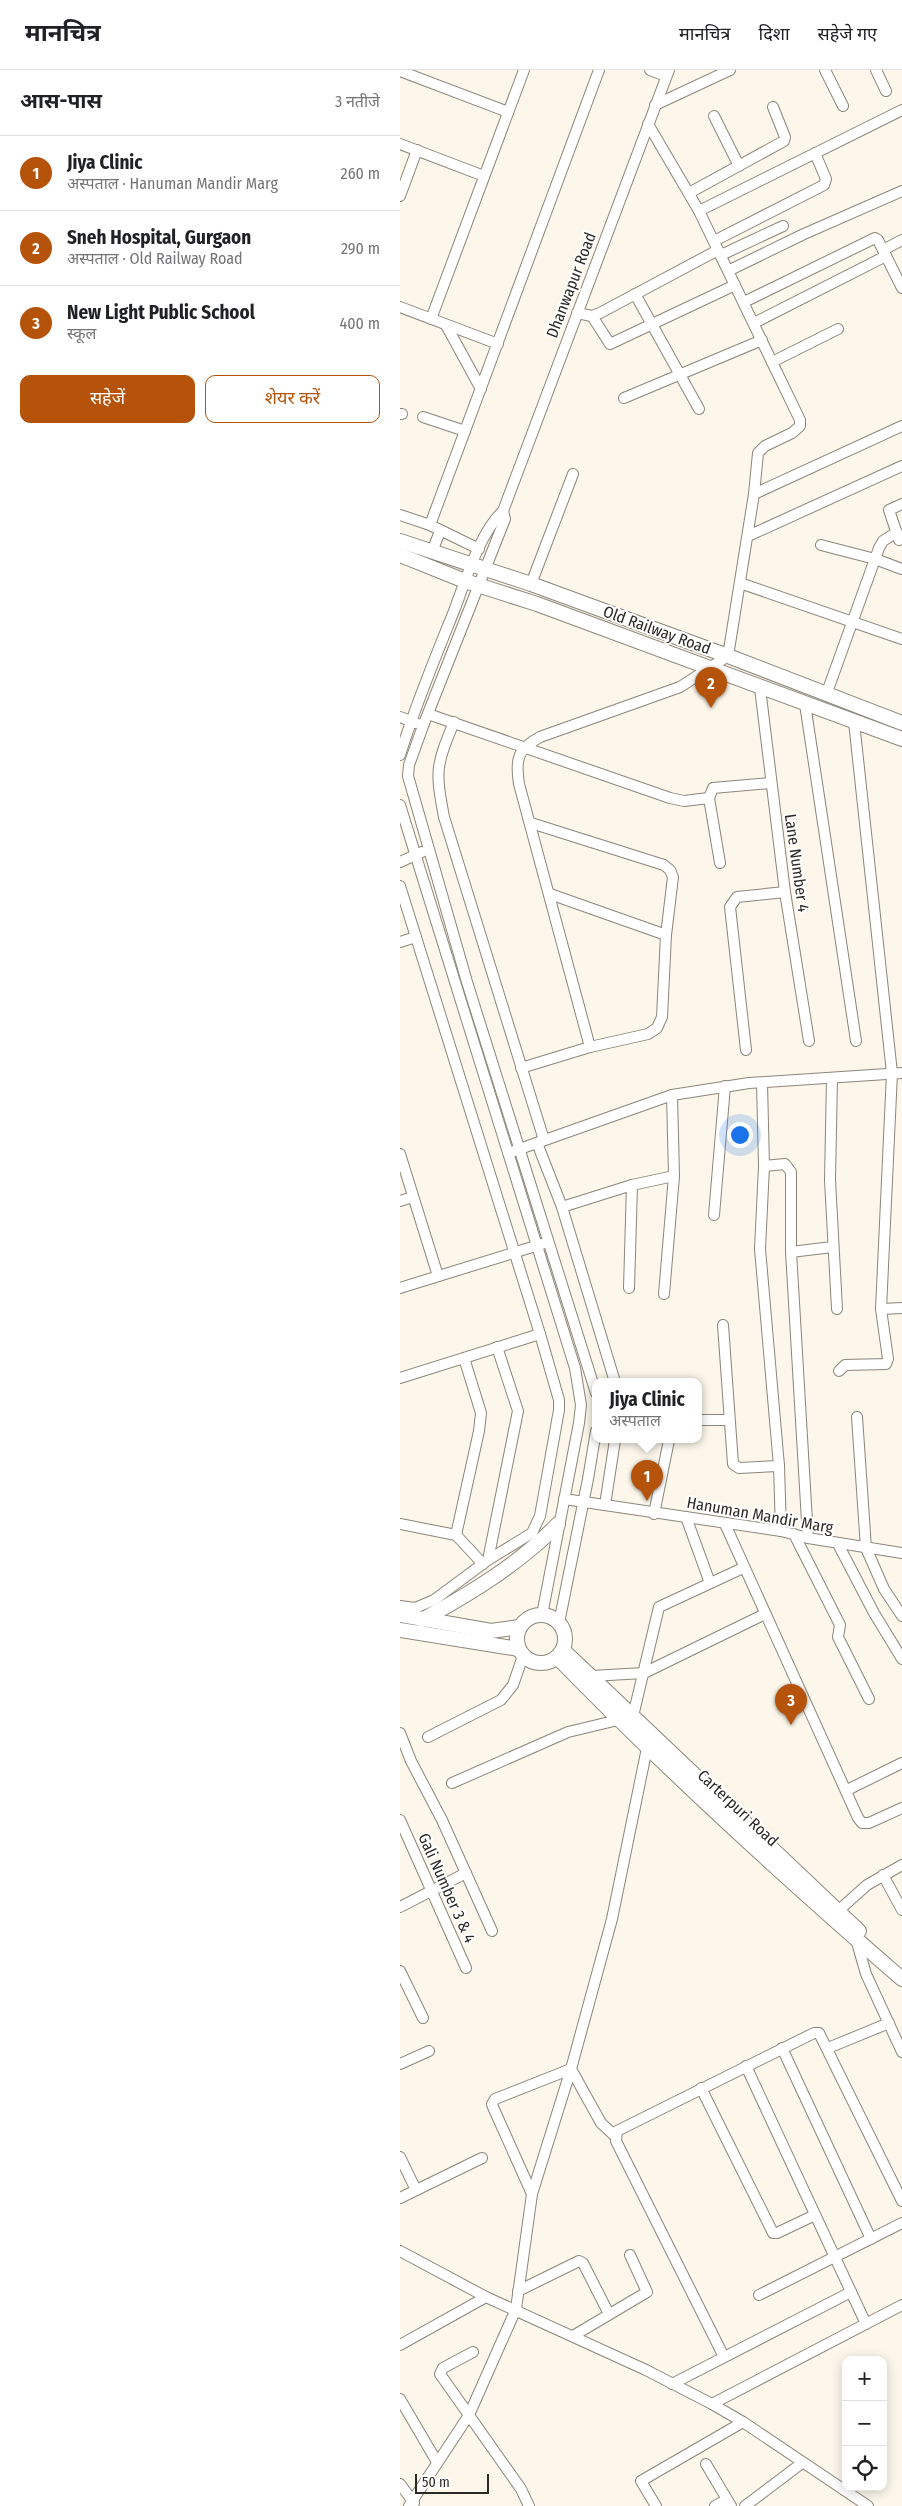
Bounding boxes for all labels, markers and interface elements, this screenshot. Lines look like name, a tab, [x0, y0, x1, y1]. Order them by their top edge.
text: मानचित्र	[25, 19, 101, 47]
text: मानचित्र	[679, 23, 730, 45]
text: दिशा	[758, 23, 790, 45]
text: सहेजे गए	[818, 23, 877, 45]
text: आस-पास	[20, 88, 102, 114]
text: 3 नतीजे	[335, 92, 380, 111]
text: Jiya Clinic	[67, 151, 143, 174]
text: 1	[33, 164, 39, 183]
text: 260 m	[341, 164, 380, 183]
text: अस्पताल · Hanuman Mandir Marg	[67, 174, 278, 193]
text: Sneh Hospital, Gurgaon	[67, 226, 251, 249]
street label: Dhanwapur Road	[542, 230, 600, 340]
text: 2	[32, 239, 40, 258]
text: 290 m	[341, 239, 380, 258]
text: अस्पताल · Old Railway Road	[67, 249, 243, 268]
text: New Light Public School	[67, 301, 255, 324]
text: 3	[32, 314, 40, 333]
text: 400 m	[340, 314, 380, 333]
text: स्कूल	[67, 324, 96, 343]
button: सहेजें	[20, 375, 195, 423]
button: शेयर करें	[205, 375, 380, 423]
street label: Old Railway Road	[601, 602, 713, 658]
pin: 2	[695, 667, 727, 708]
street label: Lane Number 4	[781, 813, 813, 913]
your location	[727, 1122, 753, 1148]
popup	[592, 1378, 702, 1443]
text: Jiya Clinic	[609, 1388, 685, 1411]
text: अस्पताल	[609, 1411, 661, 1430]
pin: 1	[631, 1460, 663, 1501]
street label: Hanuman Mandir Marg	[685, 1493, 835, 1537]
pin: 3	[775, 1684, 807, 1725]
street label: Carterpuri Road	[694, 1766, 782, 1850]
street label: Gali Number 3 & 4	[414, 1830, 480, 1946]
map controls	[842, 2356, 887, 2491]
button: +	[842, 2356, 887, 2401]
button: −	[842, 2401, 887, 2446]
button: locate	[842, 2446, 887, 2491]
scale bar	[415, 2471, 489, 2494]
text: 50 m	[422, 2474, 450, 2491]

